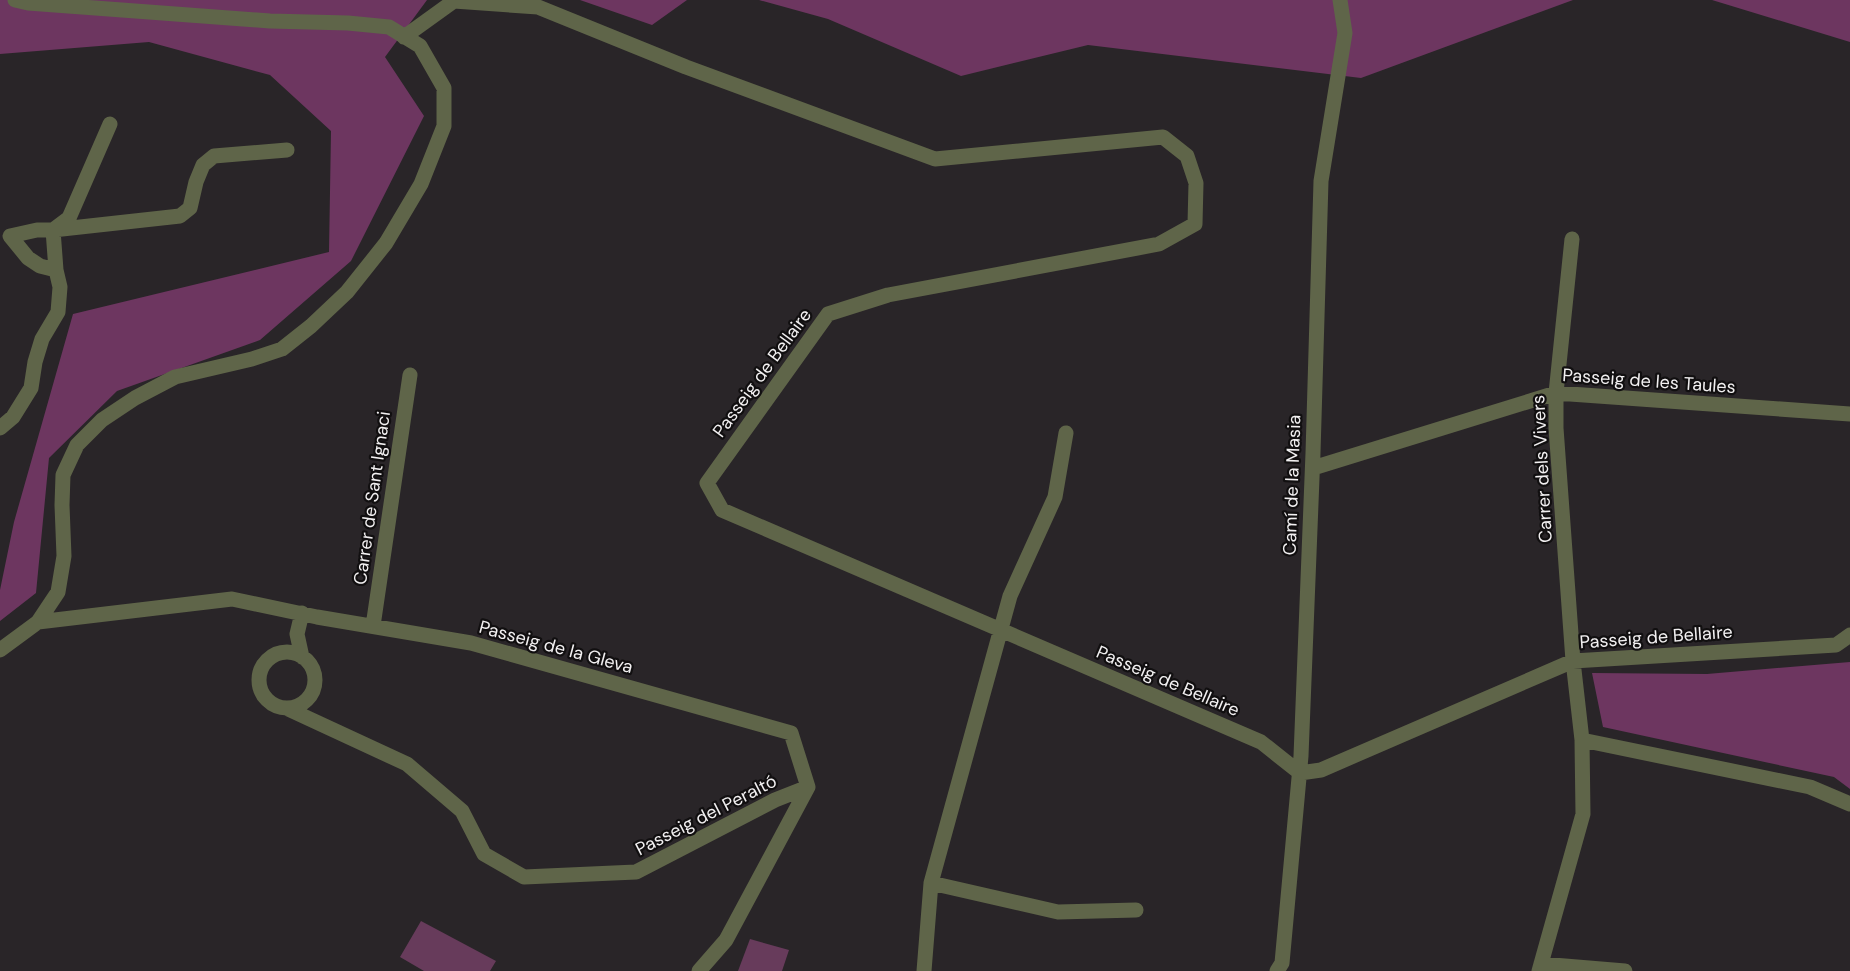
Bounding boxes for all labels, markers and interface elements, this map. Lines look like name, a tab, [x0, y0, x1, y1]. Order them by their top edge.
street label: Passeig de Bellaire	[707, 304, 817, 442]
street label: Passeig de les Taules	[1561, 363, 1737, 399]
street label: Carrer dels Vivers	[1526, 394, 1558, 544]
street label: Carrer de Sant Ignaci	[348, 410, 396, 586]
street label: Camí de la Masia	[1278, 414, 1306, 556]
street label: Passeig de la Gleva	[476, 615, 636, 679]
street label: Passeig de Bellaire	[1579, 620, 1733, 654]
street label: Passeig de Bellaire	[1093, 640, 1243, 722]
street label: Passeig del Peraltó	[631, 769, 781, 861]

